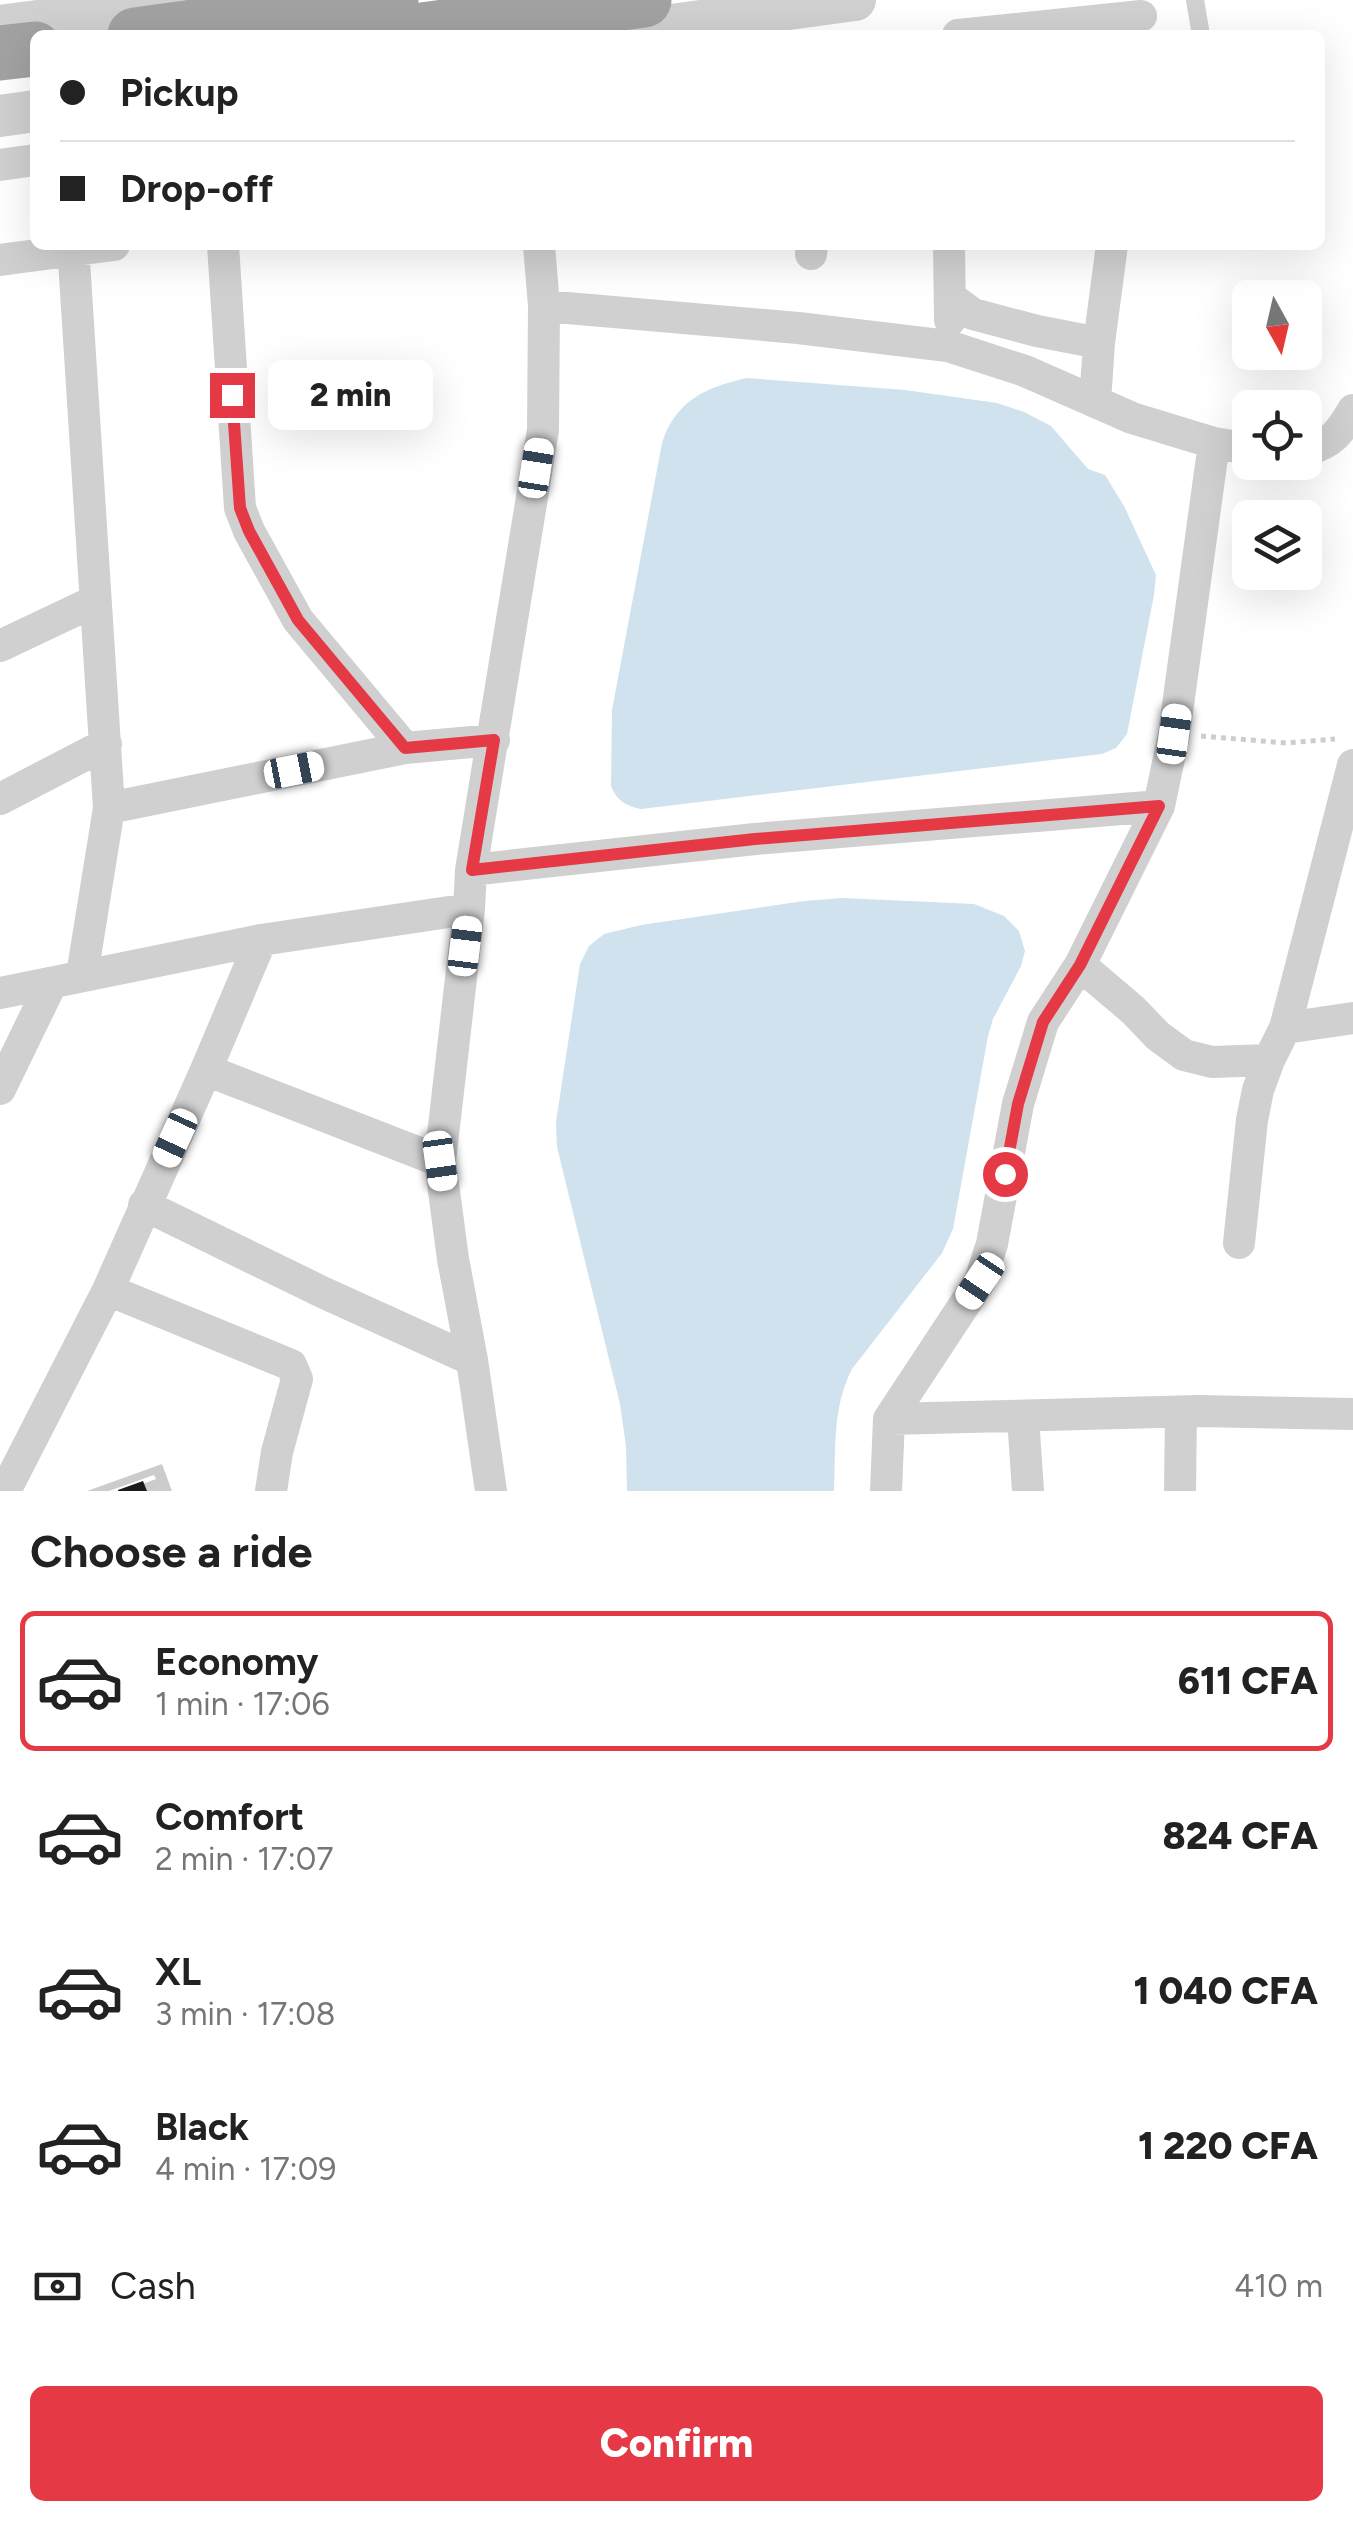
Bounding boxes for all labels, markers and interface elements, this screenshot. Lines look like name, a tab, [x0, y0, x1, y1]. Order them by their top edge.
text: Pickup	[120, 70, 238, 116]
text: Drop-off	[120, 166, 273, 212]
north arrow	[1232, 280, 1322, 370]
map controls	[1232, 280, 1322, 590]
callout: 2 min	[267, 360, 432, 430]
route end	[210, 373, 255, 418]
text: 2 min	[310, 376, 391, 414]
button: locate	[1232, 390, 1322, 480]
car	[516, 436, 556, 500]
button: layers	[1232, 500, 1322, 590]
car	[1155, 702, 1193, 766]
car	[262, 750, 326, 790]
car	[446, 914, 484, 978]
car	[149, 1104, 201, 1172]
car	[421, 1129, 459, 1193]
route start	[983, 1152, 1028, 1197]
car	[951, 1248, 1009, 1314]
text: Choose a ride	[30, 1524, 312, 1578]
icon: car	[35, 1636, 125, 1726]
text: Economy	[155, 1639, 318, 1685]
text: 611 CFA	[1178, 1658, 1318, 1704]
text: 1 min · 17:06	[155, 1685, 330, 1723]
icon: car	[35, 1791, 125, 1881]
text: Comfort	[155, 1794, 304, 1840]
text: 824 CFA	[1163, 1813, 1318, 1859]
text: 2 min · 17:07	[155, 1840, 333, 1878]
icon: car	[35, 1946, 125, 2036]
text: XL	[155, 1949, 201, 1995]
text: 1 040 CFA	[1134, 1968, 1318, 2014]
text: 3 min · 17:08	[155, 1995, 335, 2033]
icon: car	[35, 2101, 125, 2191]
text: Black	[155, 2104, 249, 2150]
text: 1 220 CFA	[1138, 2123, 1318, 2169]
text: 4 min · 17:09	[155, 2150, 336, 2188]
icon: cash	[30, 2259, 85, 2314]
text: Cash	[110, 2263, 196, 2309]
text: 410 m	[1234, 2267, 1323, 2305]
button: Confirm	[30, 2386, 1323, 2501]

